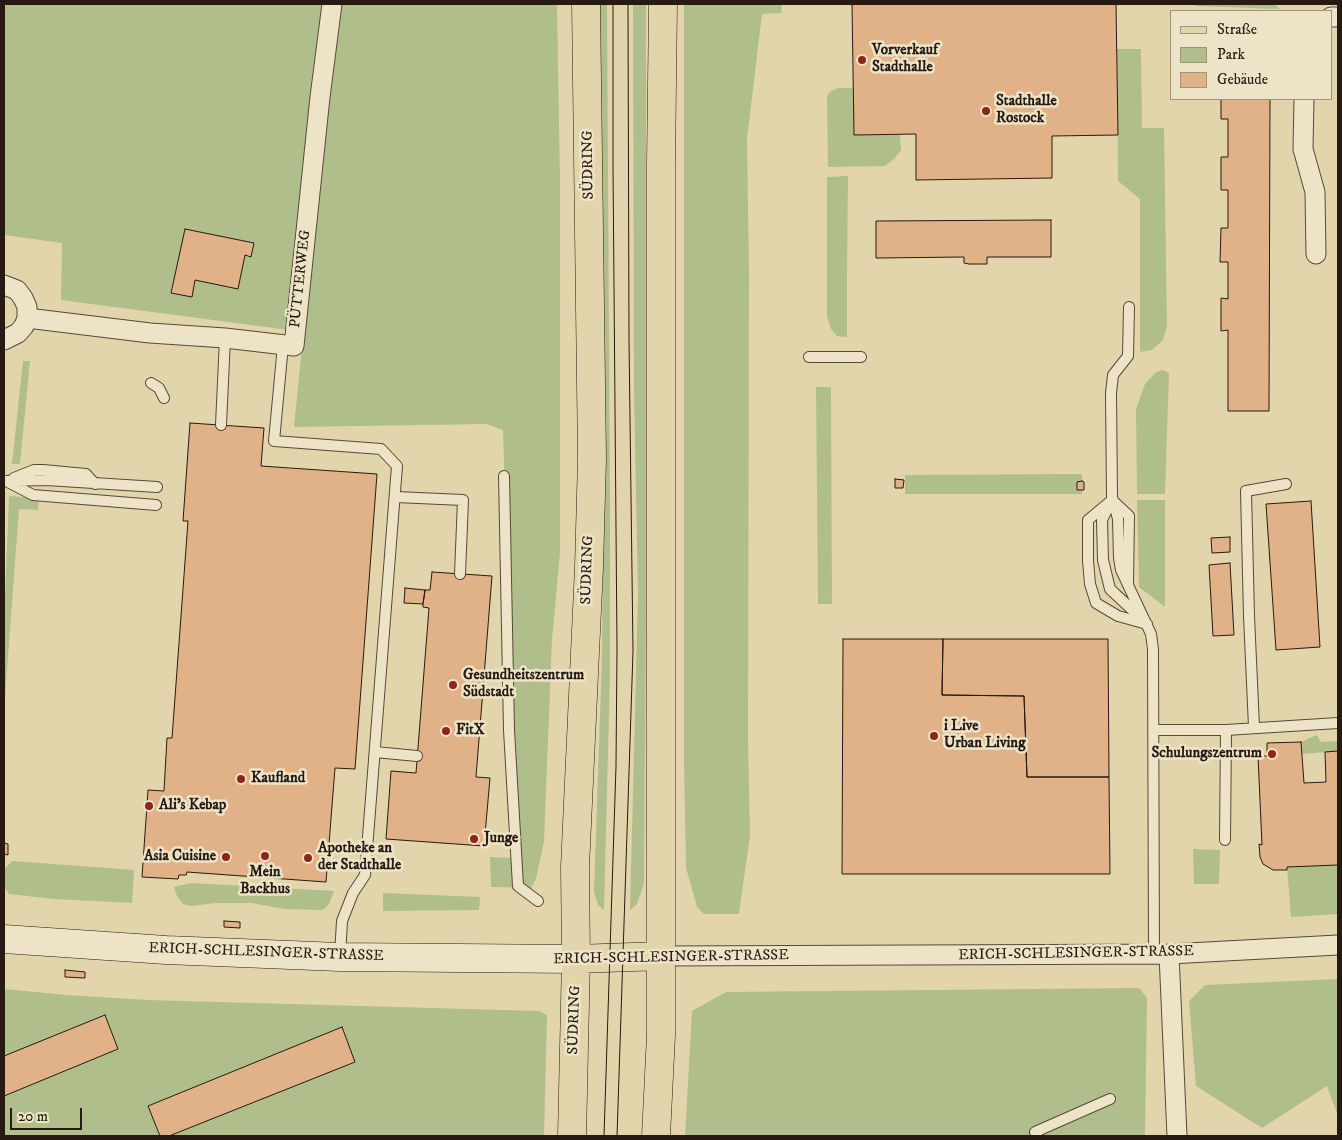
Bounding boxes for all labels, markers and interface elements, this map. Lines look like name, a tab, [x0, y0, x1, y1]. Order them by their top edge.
legend	[1170, 10, 1332, 100]
text: Straße	[1217, 20, 1257, 39]
place label: Vorverkauf Stadthalle	[872, 42, 938, 77]
text: Park	[1217, 45, 1245, 64]
marker: Vorverkauf Stadthalle	[856, 54, 868, 66]
text: Gebäude	[1217, 70, 1268, 89]
place label: Stadthalle Rostock	[996, 93, 1057, 128]
marker: Stadthalle Rostock	[980, 105, 992, 117]
street label: SÜDRING	[579, 130, 599, 200]
street label: PÜTTERWEG	[287, 229, 315, 329]
street label: SÜDRING	[578, 535, 598, 605]
place label: Gesundheitszentrum Südstadt	[463, 667, 584, 702]
marker: Gesundheitszentrum Südstadt	[447, 679, 459, 691]
place label: i Live Urban Living	[944, 718, 1025, 753]
place label: FitX	[456, 722, 485, 740]
marker: FitX	[440, 725, 452, 737]
marker: i Live Urban Living	[928, 730, 940, 742]
place label: Schulungszentrum	[1151, 745, 1262, 763]
marker: Schulungszentrum	[1266, 748, 1278, 760]
place label: Kaufland	[251, 770, 305, 788]
marker: Kaufland	[235, 773, 247, 785]
place label: Ali's Kebap	[159, 797, 226, 815]
marker: Ali's Kebap	[143, 800, 155, 812]
place label: Junge	[484, 830, 518, 848]
marker: Junge	[468, 833, 480, 845]
place label: Apotheke an der Stadthalle	[318, 840, 401, 875]
place label: Asia Cuisine	[144, 848, 216, 866]
marker: Mein Backhus	[259, 850, 271, 862]
marker: Asia Cuisine	[220, 851, 232, 863]
marker: Apotheke an der Stadthalle	[302, 852, 314, 864]
place label: Mein Backhus	[240, 864, 290, 899]
street label: ERICH-SCHLESINGER-STRASSE	[148, 940, 384, 966]
street label: ERICH-SCHLESINGER-STRASSE	[958, 943, 1194, 965]
street label: ERICH-SCHLESINGER-STRASSE	[553, 947, 789, 969]
street label: SÜDRING	[565, 985, 585, 1055]
scale bar	[12, 1098, 85, 1130]
text: 20 m	[18, 1107, 48, 1126]

